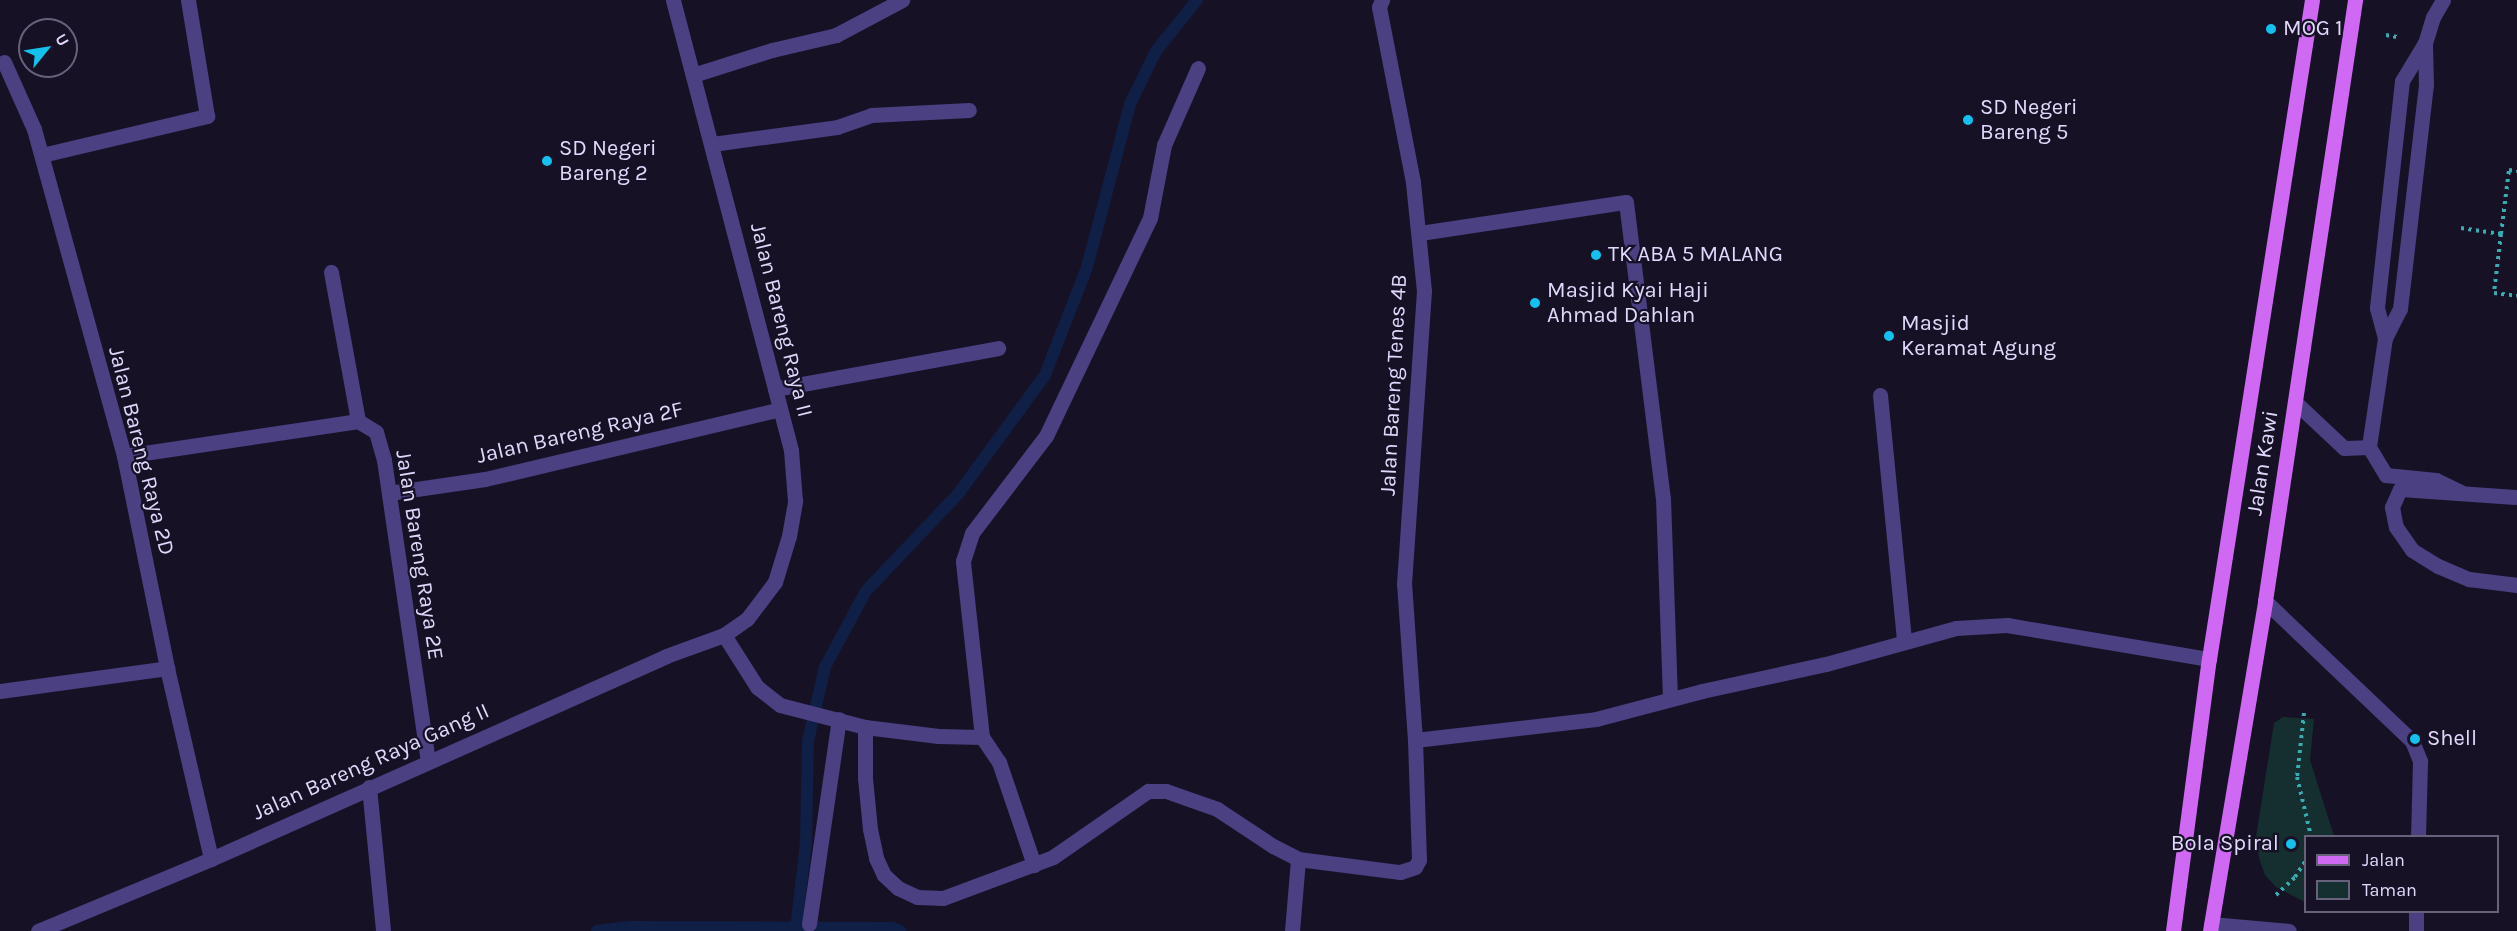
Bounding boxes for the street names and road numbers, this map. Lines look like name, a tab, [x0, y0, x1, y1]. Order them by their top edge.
street label: Jalan Bareng Raya II	[744, 220, 818, 420]
street label: Jalan Bareng Tenes 4B	[1375, 274, 1413, 496]
street label: Jalan Bareng Raya 2D	[102, 344, 180, 558]
street label: Jalan Bareng Raya 2F	[474, 396, 686, 470]
street label: Jalan Kawi	[2242, 409, 2284, 517]
street label: Jalan Bareng Raya 2E	[389, 448, 449, 662]
street label: Jalan Bareng Raya Gang II	[249, 698, 493, 826]

